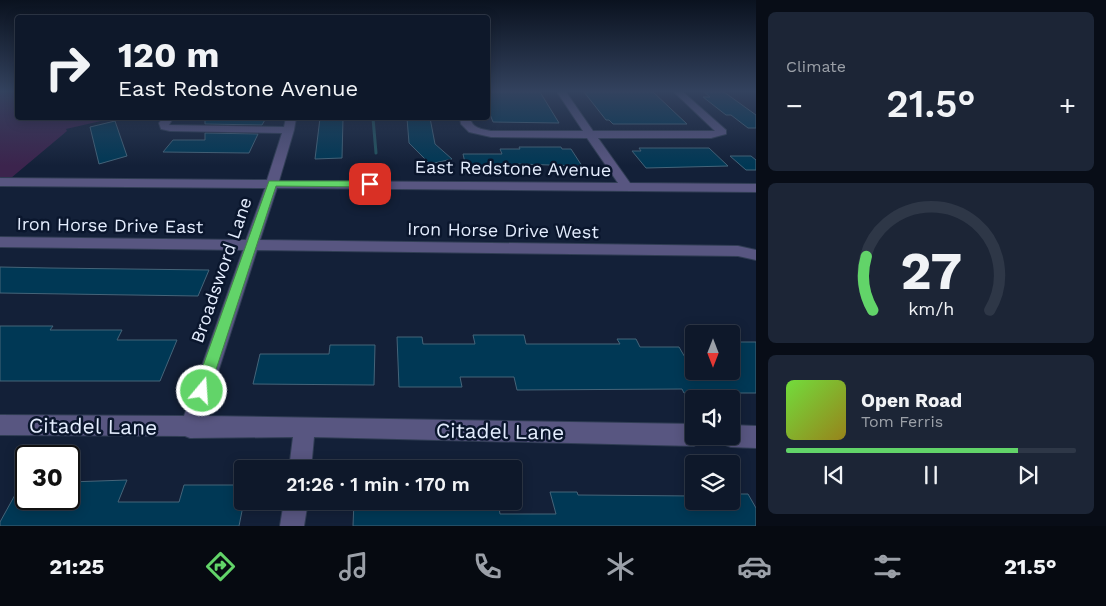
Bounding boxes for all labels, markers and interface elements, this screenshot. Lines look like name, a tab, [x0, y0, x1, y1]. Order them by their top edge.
text: 120 m	[118, 34, 219, 76]
icon: right	[35, 35, 100, 100]
text: Climate	[786, 57, 846, 76]
text: East Redstone Avenue	[118, 76, 358, 101]
text: 21.5°	[886, 82, 976, 126]
text: −	[786, 89, 803, 122]
text: +	[1059, 89, 1076, 122]
street label: East Redstone Avenue	[415, 156, 611, 180]
pin	[349, 163, 391, 205]
icon: arrive	[356, 170, 384, 198]
street label: Broadsword Lane	[186, 194, 256, 346]
street label: Iron Horse Drive East	[16, 213, 204, 237]
street label: Iron Horse Drive West	[407, 218, 600, 242]
text: 27	[900, 241, 962, 302]
text: km/h	[908, 298, 954, 319]
north arrow	[685, 325, 740, 380]
map controls	[685, 325, 740, 510]
position arrow	[175, 364, 227, 416]
text: Open Road	[861, 389, 962, 412]
button: sound	[685, 390, 740, 445]
street label: Citadel Lane	[29, 412, 157, 440]
text: Tom Ferris	[861, 412, 943, 431]
street label: Citadel Lane	[436, 417, 564, 445]
speed limit sign: 30	[15, 445, 80, 510]
button: layers	[685, 455, 740, 510]
icon: previous	[820, 461, 848, 489]
icon: pause	[917, 461, 945, 489]
icon: next	[1014, 461, 1042, 489]
text: 21:26 · 1 min · 170 m	[286, 473, 470, 496]
icon: directions	[203, 549, 238, 584]
icon: music	[336, 549, 371, 584]
icon: phone	[470, 549, 505, 584]
icon: climate	[603, 549, 638, 584]
icon: car	[737, 549, 772, 584]
icon: filters	[870, 549, 905, 584]
text: 21:25	[49, 554, 104, 579]
text: 21.5°	[1004, 554, 1057, 579]

